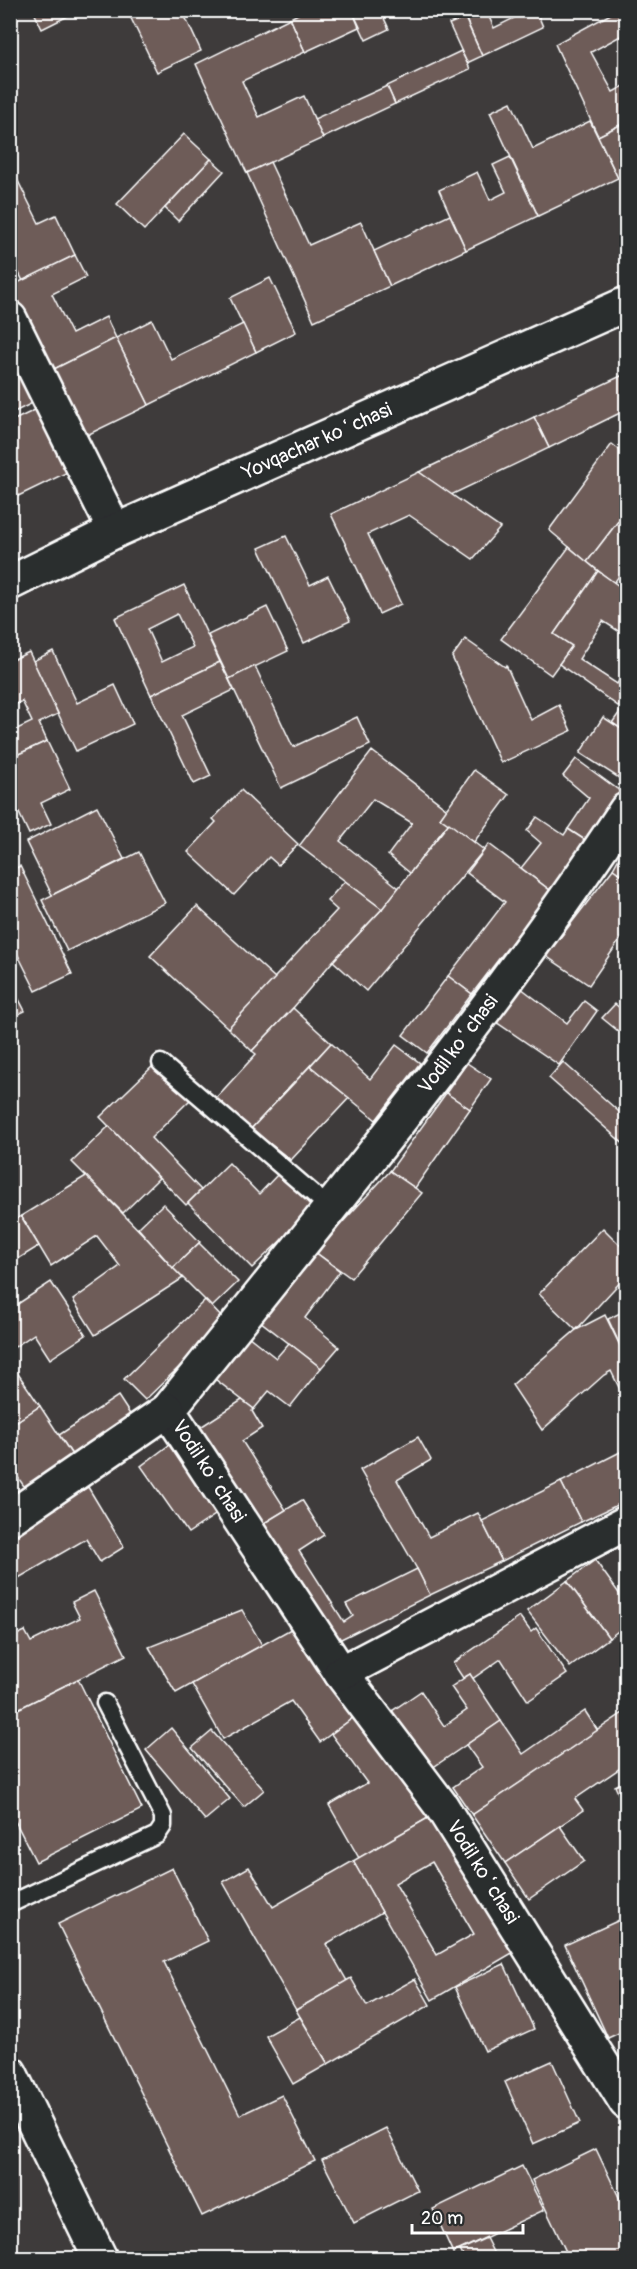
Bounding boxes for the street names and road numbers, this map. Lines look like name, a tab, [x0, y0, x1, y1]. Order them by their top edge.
street label: Yovqachar koʻchasi	[237, 397, 396, 486]
street label: Vodil koʻchasi	[413, 990, 503, 1098]
street label: Vodil koʻchasi	[166, 1415, 252, 1527]
street label: Vodil koʻchasi	[441, 1816, 525, 1928]

